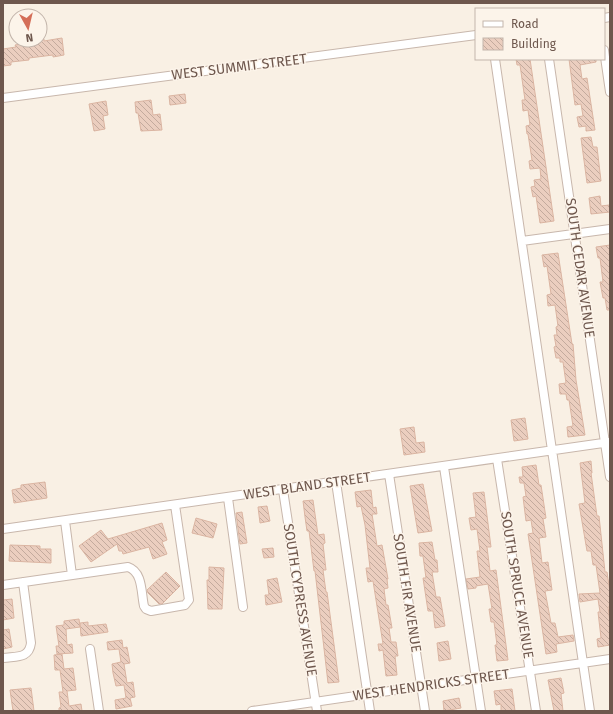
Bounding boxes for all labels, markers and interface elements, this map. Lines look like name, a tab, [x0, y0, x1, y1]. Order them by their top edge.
north arrow	[8, 8, 48, 48]
legend	[475, 8, 605, 60]
text: Road	[511, 17, 539, 31]
text: N	[25, 30, 34, 44]
text: Building	[511, 37, 557, 51]
street label: WEST SUMMIT STREET	[170, 50, 308, 84]
street label: SOUTH CEDAR AVENUE	[562, 197, 598, 339]
street label: WEST BLAND STREET	[242, 469, 372, 503]
street label: SOUTH SPRUCE AVENUE	[497, 510, 537, 660]
street label: SOUTH CYPRESS AVENUE	[280, 522, 320, 678]
street label: SOUTH FIR AVENUE	[389, 533, 425, 653]
street label: WEST HENDRICKS STREET	[352, 665, 511, 704]

